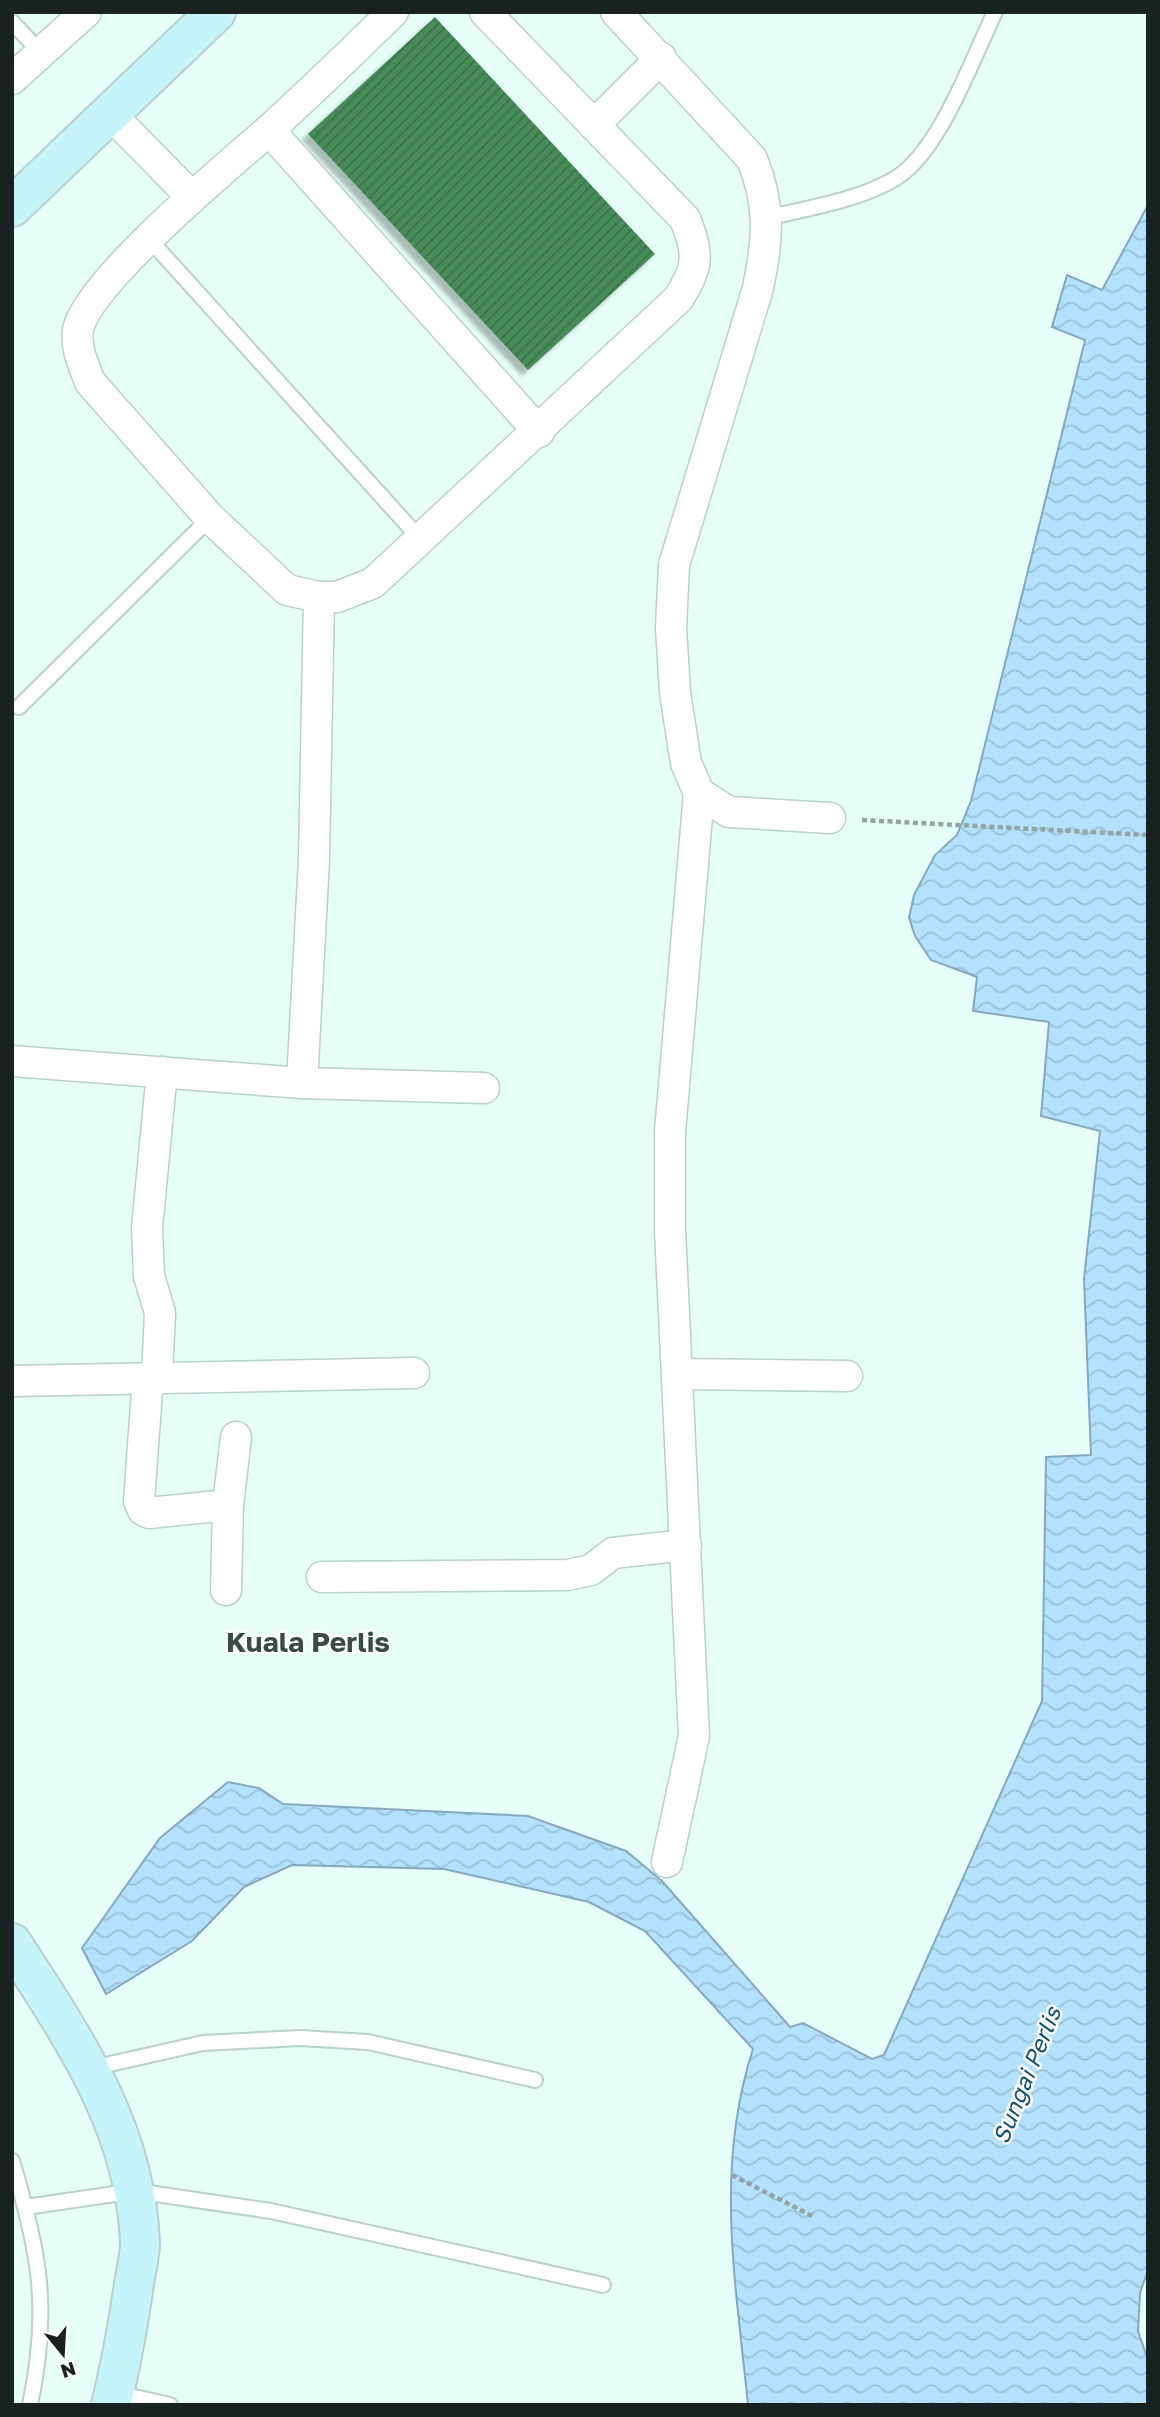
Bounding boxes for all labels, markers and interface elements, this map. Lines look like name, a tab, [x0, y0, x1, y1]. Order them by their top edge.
district label: Kuala Perlis	[226, 1625, 390, 1658]
water label: Sungai Perlis	[986, 2002, 1066, 2147]
north arrow	[28, 2319, 98, 2389]
text: N	[58, 2357, 79, 2384]

